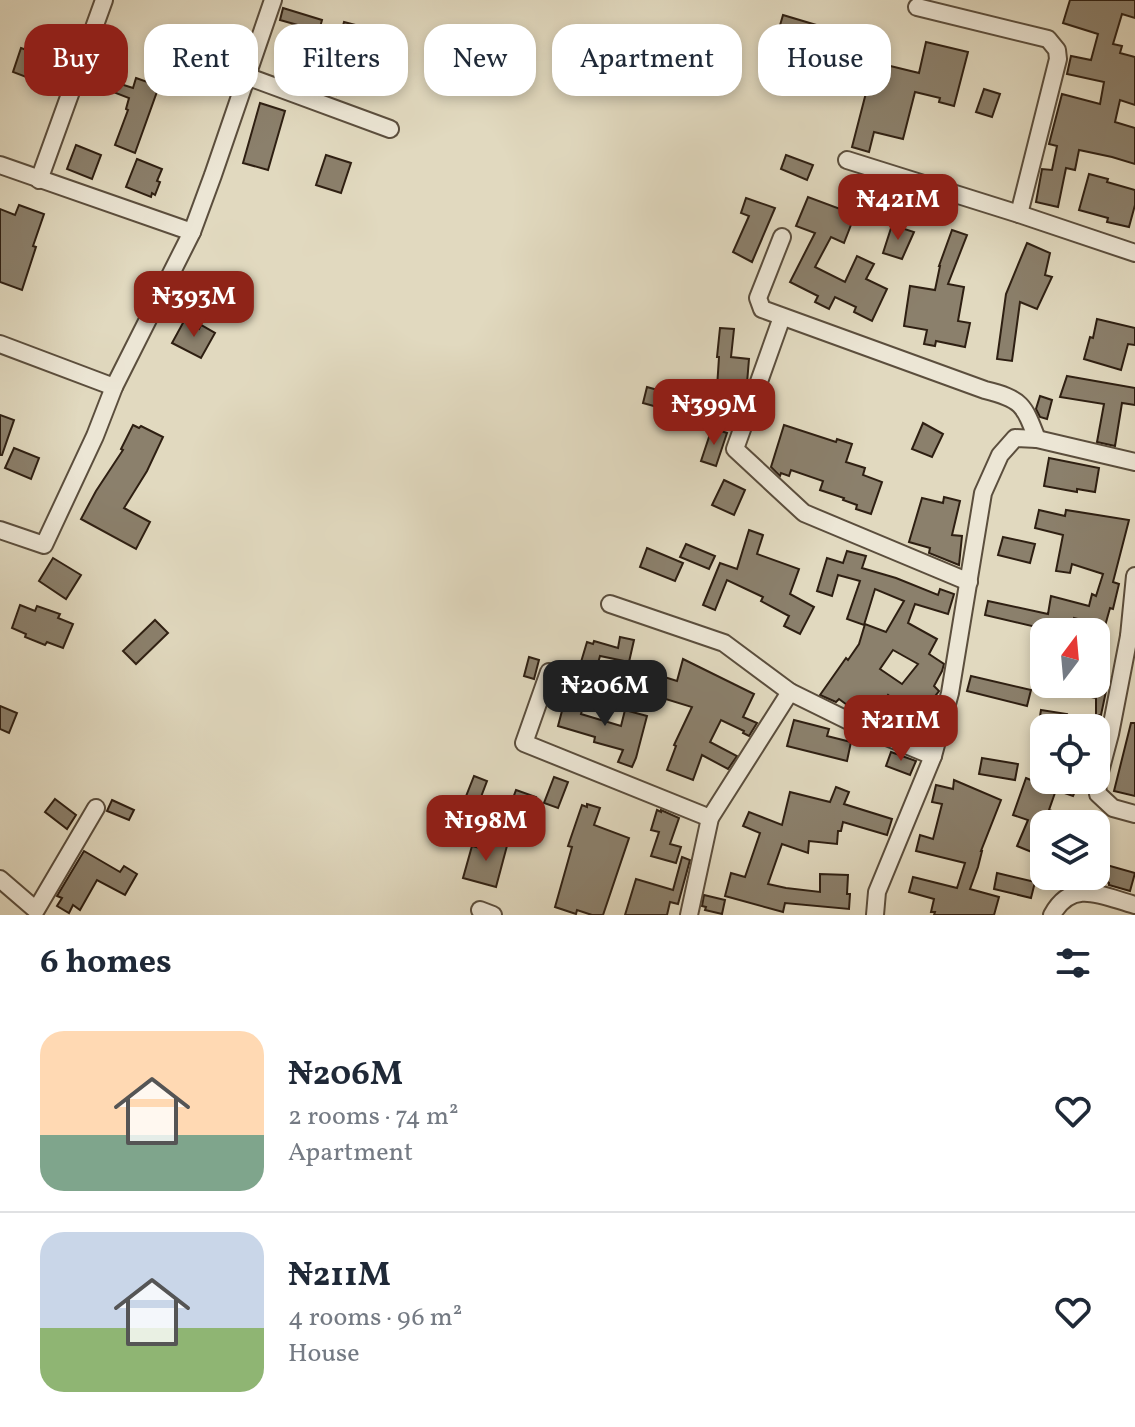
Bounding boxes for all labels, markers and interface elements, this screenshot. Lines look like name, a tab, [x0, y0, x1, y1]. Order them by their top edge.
chip: Buy	[24, 24, 128, 96]
chip: Rent	[144, 24, 258, 96]
chip: Filters	[274, 24, 408, 96]
chip: New	[424, 24, 536, 96]
chip: Apartment	[552, 24, 742, 96]
chip: House	[758, 24, 891, 96]
pin: ₦421M	[842, 174, 954, 242]
text: ₦421M	[856, 182, 940, 218]
pin: ₦393M	[138, 271, 250, 339]
text: ₦393M	[152, 279, 236, 315]
pin: ₦399M	[658, 379, 770, 447]
text: ₦399M	[671, 387, 757, 423]
north arrow	[1030, 618, 1110, 698]
map controls	[1030, 618, 1110, 890]
pin: ₦206M	[549, 660, 661, 728]
text: ₦206M	[561, 668, 649, 704]
pin: ₦211M	[845, 695, 957, 763]
text: ₦211M	[862, 703, 940, 739]
button: locate	[1030, 714, 1110, 794]
pin: ₦198M	[430, 795, 542, 863]
text: ₦198M	[445, 803, 527, 839]
button: layers	[1030, 810, 1110, 890]
text: 6 homes	[40, 940, 172, 987]
icon: filters	[1051, 941, 1095, 985]
text: ₦206M	[288, 1052, 403, 1099]
icon: home	[104, 1063, 200, 1159]
icon: heart	[1051, 1089, 1095, 1133]
text: 2 rooms · 74 m²	[288, 1099, 459, 1135]
text: Apartment	[288, 1135, 413, 1171]
text: ₦211M	[288, 1253, 391, 1300]
icon: home	[104, 1264, 200, 1360]
icon: heart	[1051, 1290, 1095, 1334]
text: 4 rooms · 96 m²	[288, 1300, 462, 1336]
text: House	[288, 1336, 360, 1372]

